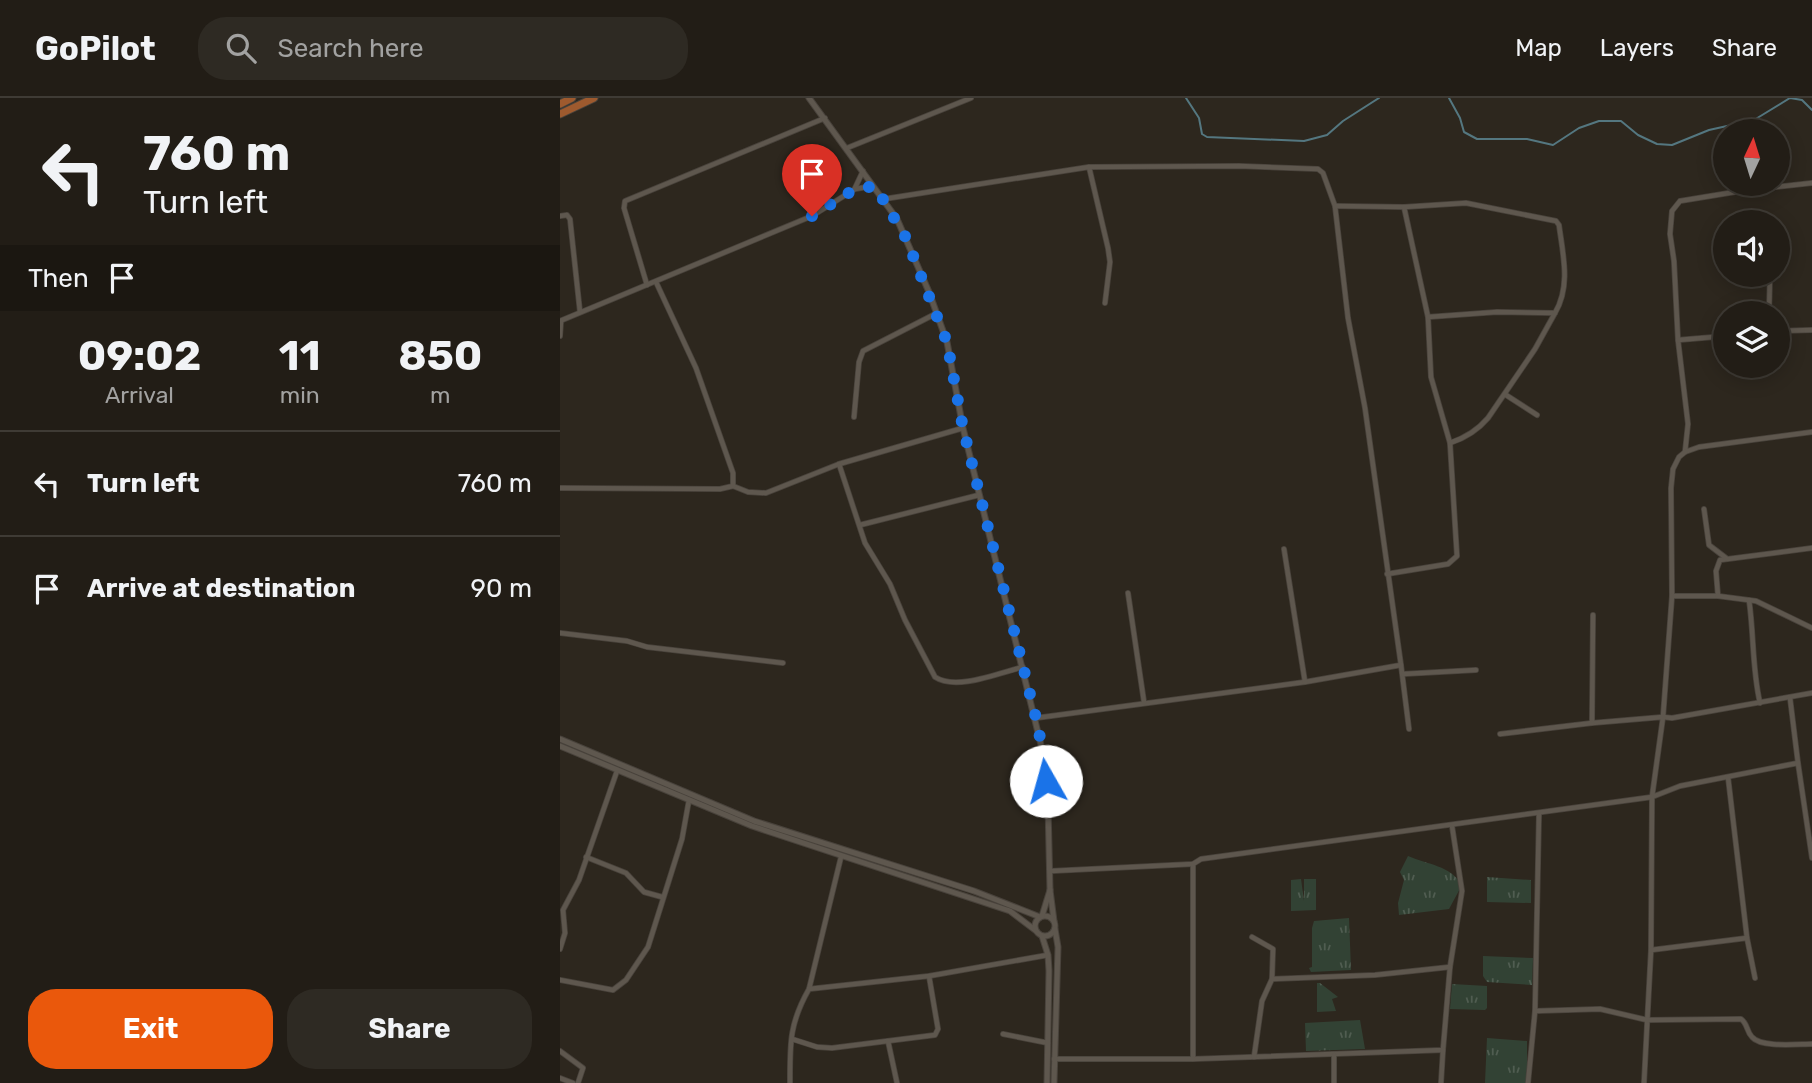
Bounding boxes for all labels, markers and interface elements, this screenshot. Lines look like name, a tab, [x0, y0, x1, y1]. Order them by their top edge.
search box	[198, 17, 688, 80]
text: GoPilot	[35, 29, 156, 68]
icon: search	[222, 29, 260, 67]
text: Search here	[278, 33, 423, 64]
text: Map	[1515, 34, 1562, 62]
text: Layers	[1600, 34, 1674, 62]
text: Share	[1712, 34, 1777, 62]
north arrow	[1713, 119, 1790, 196]
map controls	[1713, 119, 1790, 378]
text: 760 m	[143, 124, 290, 182]
icon: left	[28, 126, 119, 217]
pin	[782, 144, 842, 216]
icon: arrive	[793, 155, 831, 193]
text: Turn left	[143, 183, 268, 221]
button: sound	[1713, 210, 1790, 287]
icon: arrive	[103, 259, 141, 297]
text: Then	[28, 263, 89, 294]
button: layers	[1713, 301, 1790, 378]
text: 09:02	[78, 331, 201, 381]
text: 11	[279, 331, 321, 381]
text: 850	[398, 331, 482, 381]
text: Arrival	[105, 381, 174, 409]
text: min	[280, 381, 320, 409]
text: m	[430, 381, 451, 409]
icon: left	[28, 465, 66, 503]
text: Turn left	[87, 468, 199, 499]
text: 760 m	[458, 468, 532, 499]
icon: arrive	[28, 570, 66, 608]
text: Arrive at destination	[87, 573, 355, 604]
text: 90 m	[471, 573, 532, 604]
position arrow	[1009, 744, 1083, 818]
button: Exit	[28, 989, 273, 1069]
button: Share	[287, 989, 532, 1069]

